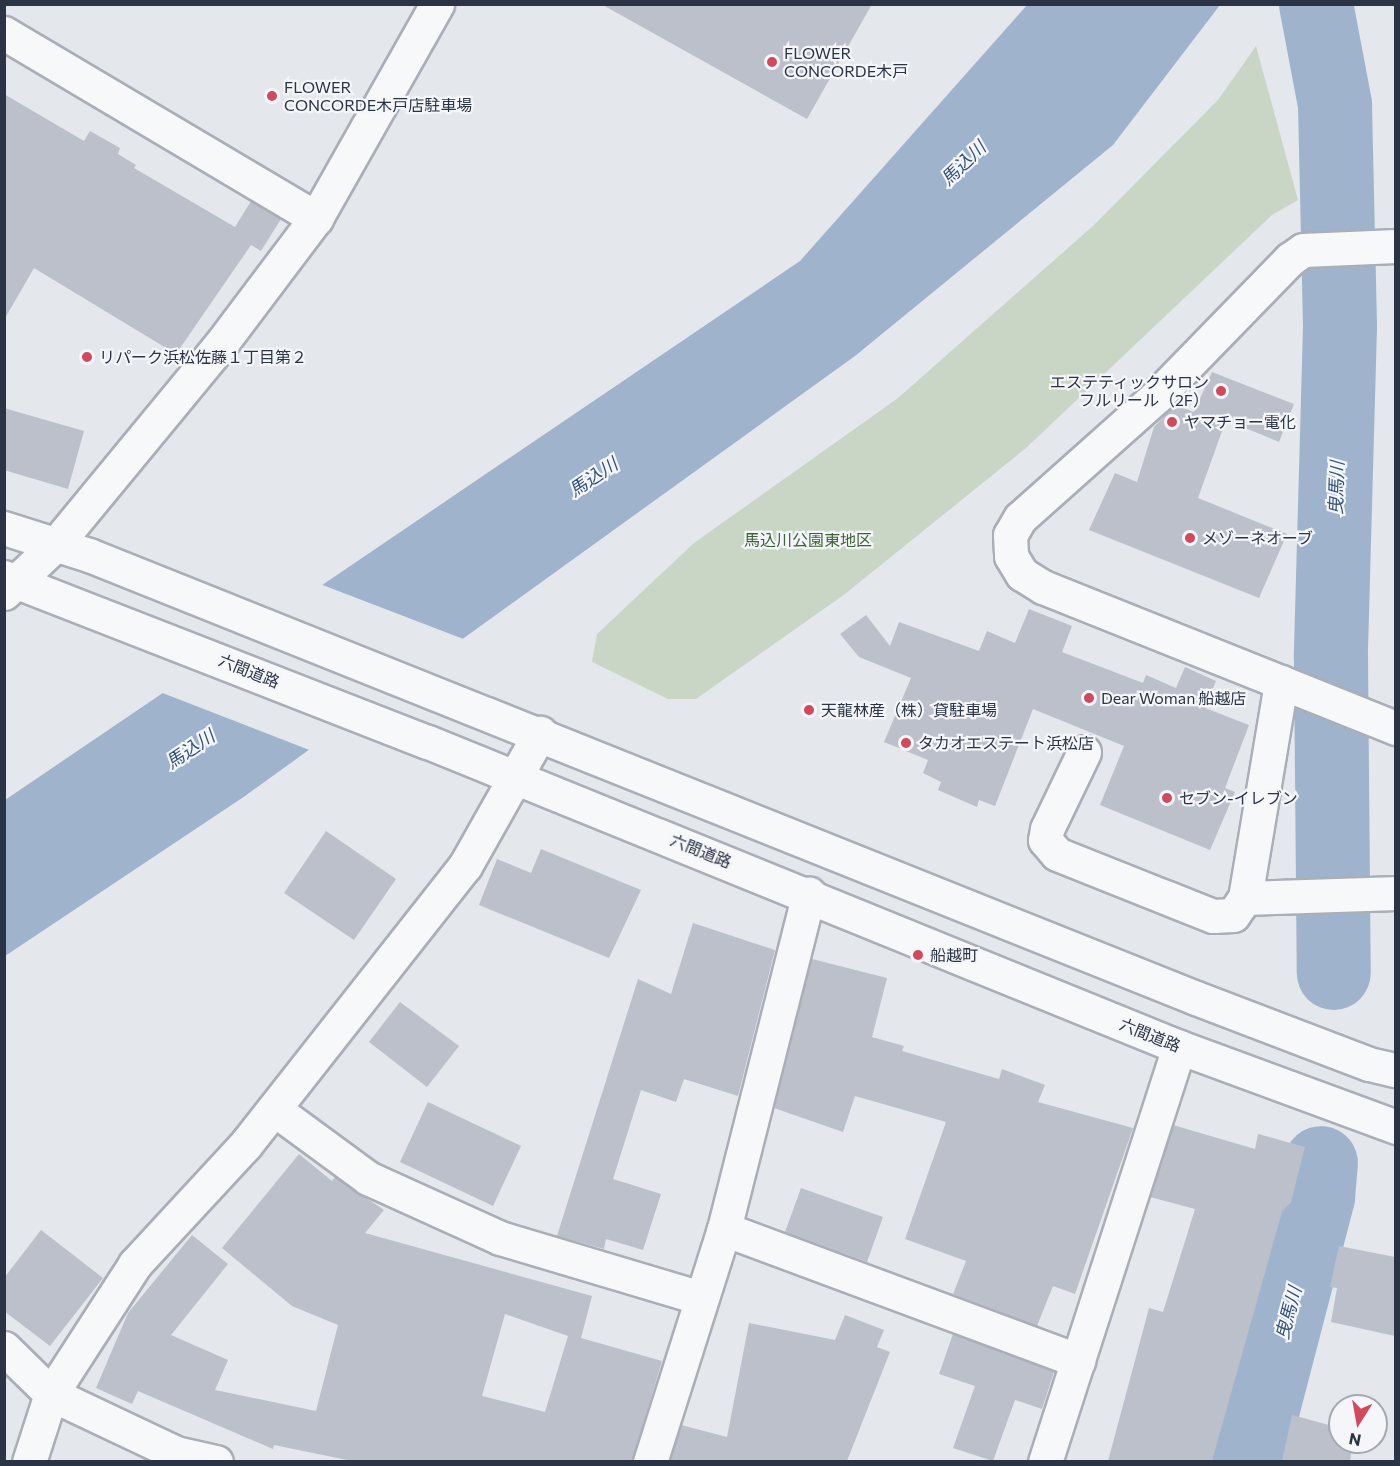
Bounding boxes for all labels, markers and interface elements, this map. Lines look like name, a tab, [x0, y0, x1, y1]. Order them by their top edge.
place label: FLOWER CONCORDE木戸	[784, 43, 908, 81]
marker: FLOWER CONCORDE木戸	[765, 55, 779, 69]
place label: FLOWER CONCORDE木戸店駐車場	[284, 77, 472, 115]
marker: FLOWER CONCORDE木戸店駐車場	[265, 89, 279, 103]
water label: 馬込川	[936, 136, 990, 190]
place label: リパーク浜松佐藤１丁目第２	[99, 347, 307, 367]
marker: リパーク浜松佐藤１丁目第２	[80, 350, 94, 364]
place label: エステティックサロン フルリール（2F）	[1049, 372, 1209, 410]
marker: エステティックサロン フルリール（2F）	[1214, 384, 1228, 398]
place label: ヤマチョー電化	[1184, 412, 1296, 432]
marker: ヤマチョー電化	[1165, 415, 1179, 429]
water label: 馬込川	[565, 453, 621, 501]
water label: 曳馬川	[1324, 461, 1348, 515]
place label: メゾーネオーブ	[1202, 528, 1314, 548]
park label: 馬込川公園東地区	[744, 530, 872, 550]
marker: メゾーネオーブ	[1183, 531, 1197, 545]
street label: 六間道路	[216, 650, 282, 692]
place label: Dear Woman 船越店	[1101, 688, 1246, 708]
marker: Dear Woman 船越店	[1082, 691, 1096, 705]
place label: 天龍林産（株）貸駐車場	[821, 700, 997, 720]
marker: 天龍林産（株）貸駐車場	[802, 703, 816, 717]
water label: 馬込川	[162, 725, 218, 773]
place label: タカオエステート浜松店	[918, 733, 1094, 753]
marker: タカオエステート浜松店	[899, 736, 913, 750]
place label: セブン-イレブン	[1179, 788, 1298, 808]
marker: セブン-イレブン	[1160, 791, 1174, 805]
street label: 六間道路	[668, 830, 734, 872]
place label: 船越町	[930, 945, 978, 965]
marker: 船越町	[911, 948, 925, 962]
street label: 六間道路	[1117, 1014, 1183, 1056]
water label: 曳馬川	[1271, 1284, 1305, 1342]
north arrow	[1328, 1394, 1388, 1454]
text: N	[1347, 1430, 1363, 1451]

